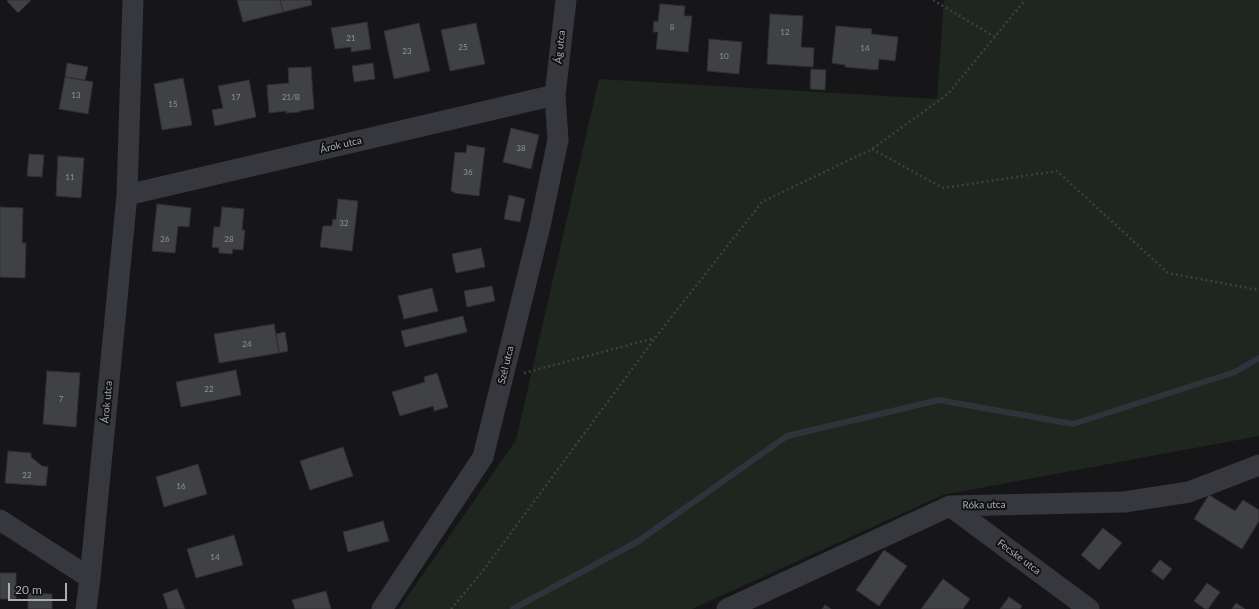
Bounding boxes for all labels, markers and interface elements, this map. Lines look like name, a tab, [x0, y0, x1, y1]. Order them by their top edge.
house number: 8	[670, 22, 674, 32]
house number: 12	[780, 27, 790, 37]
street label: Ág utca	[552, 30, 568, 64]
house number: 21	[346, 33, 356, 43]
house number: 25	[458, 42, 468, 52]
house number: 14	[860, 43, 870, 53]
house number: 23	[402, 46, 412, 56]
house number: 10	[719, 51, 729, 61]
house number: 13	[71, 90, 81, 100]
house number: 17	[231, 92, 241, 102]
house number: 21/B	[282, 92, 300, 102]
house number: 15	[168, 99, 178, 109]
street label: Árok utca	[319, 134, 363, 156]
house number: 38	[516, 143, 526, 153]
house number: 36	[463, 167, 473, 177]
house number: 11	[65, 172, 75, 182]
house number: 32	[339, 218, 349, 228]
house number: 26	[160, 234, 170, 244]
house number: 28	[224, 234, 234, 244]
house number: 24	[242, 339, 252, 349]
street label: Szél utca	[495, 345, 517, 385]
street label: Árok utca	[99, 380, 115, 424]
house number: 22	[204, 384, 214, 394]
house number: 7	[59, 394, 63, 404]
house number: 22	[22, 470, 32, 480]
house number: 16	[176, 481, 186, 491]
street label: Róka utca	[962, 499, 1006, 511]
street label: Fecske utca	[995, 537, 1043, 577]
house number: 14	[210, 552, 220, 562]
scale bar	[10, 575, 69, 601]
text: 20 m	[15, 582, 42, 597]

